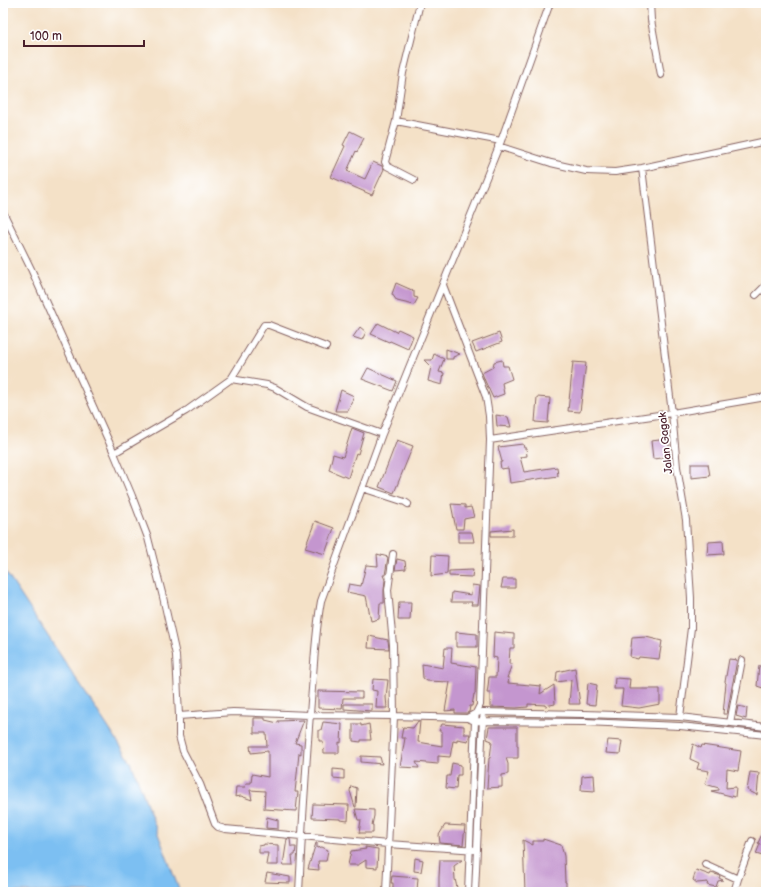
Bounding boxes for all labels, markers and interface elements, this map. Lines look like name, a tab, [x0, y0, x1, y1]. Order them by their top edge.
scale bar	[24, 22, 144, 48]
text: 100 m	[30, 29, 62, 44]
street label: Jalan Gagak	[656, 411, 675, 474]

